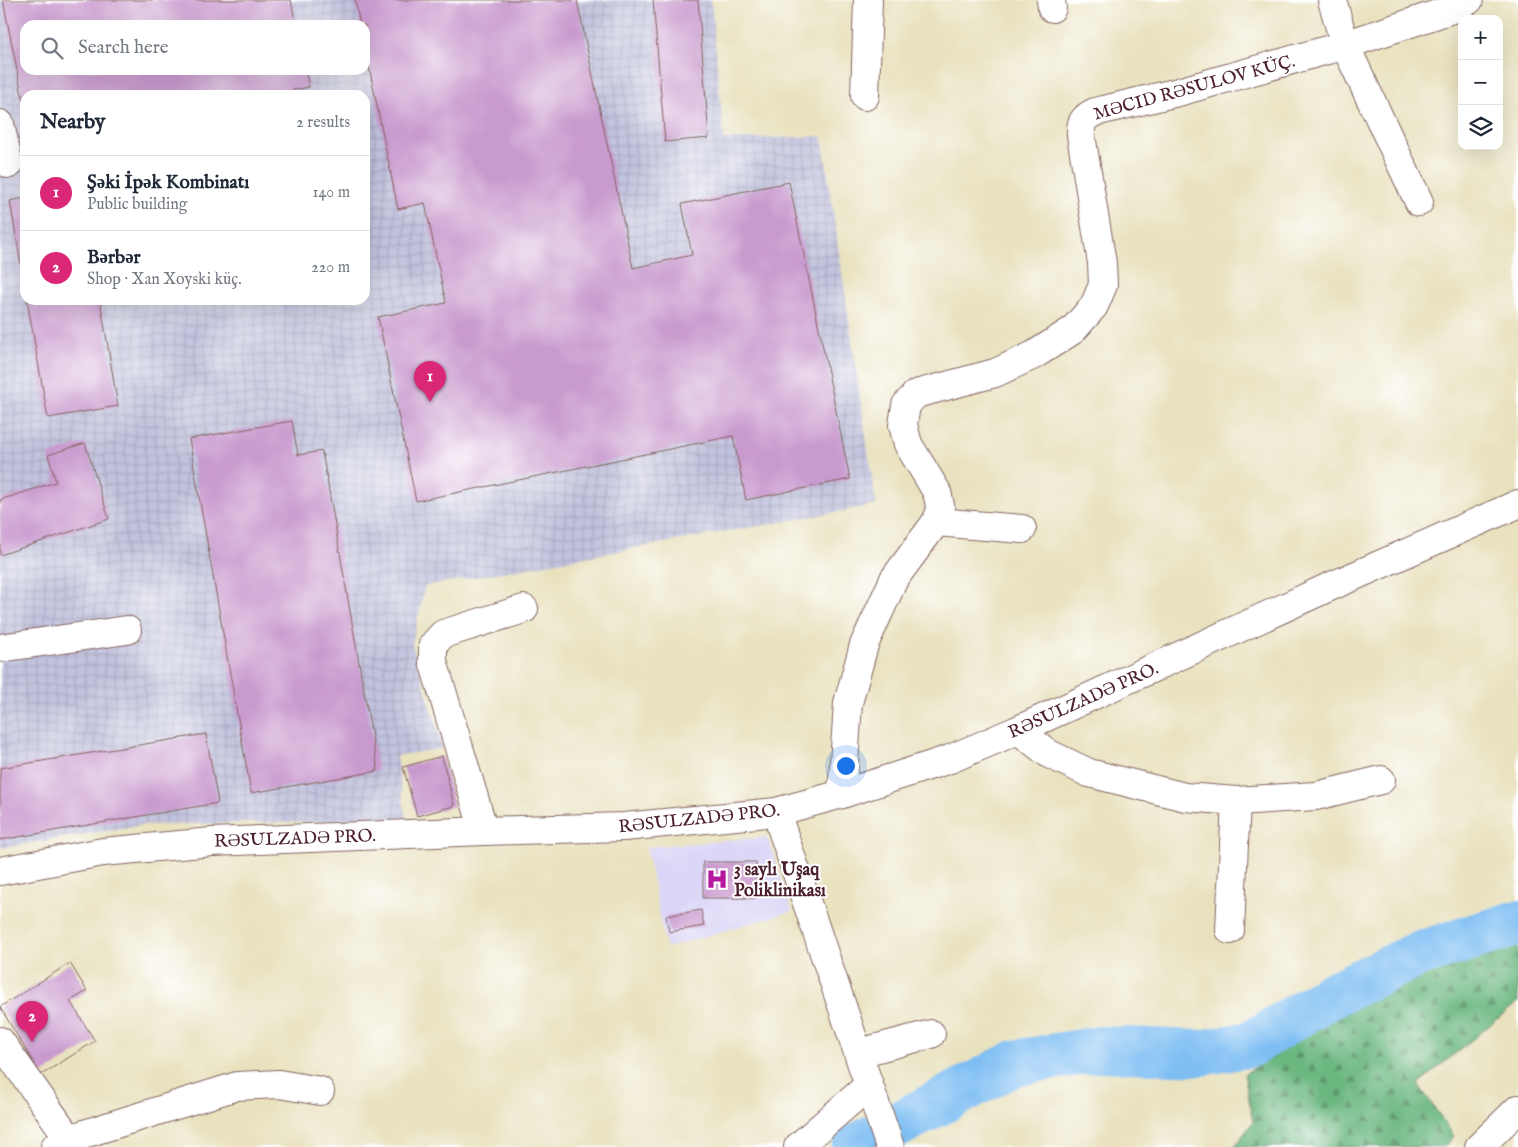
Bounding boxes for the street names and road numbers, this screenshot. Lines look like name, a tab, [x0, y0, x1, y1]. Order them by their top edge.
street label: MƏCID RƏSULOV KÜÇ.	[1091, 49, 1298, 126]
street label: RƏSULZADƏ PRO.	[1005, 658, 1162, 745]
street label: RƏSULZADƏ PRO.	[617, 800, 781, 839]
street label: RƏSULZADƏ PRO.	[214, 825, 376, 854]

